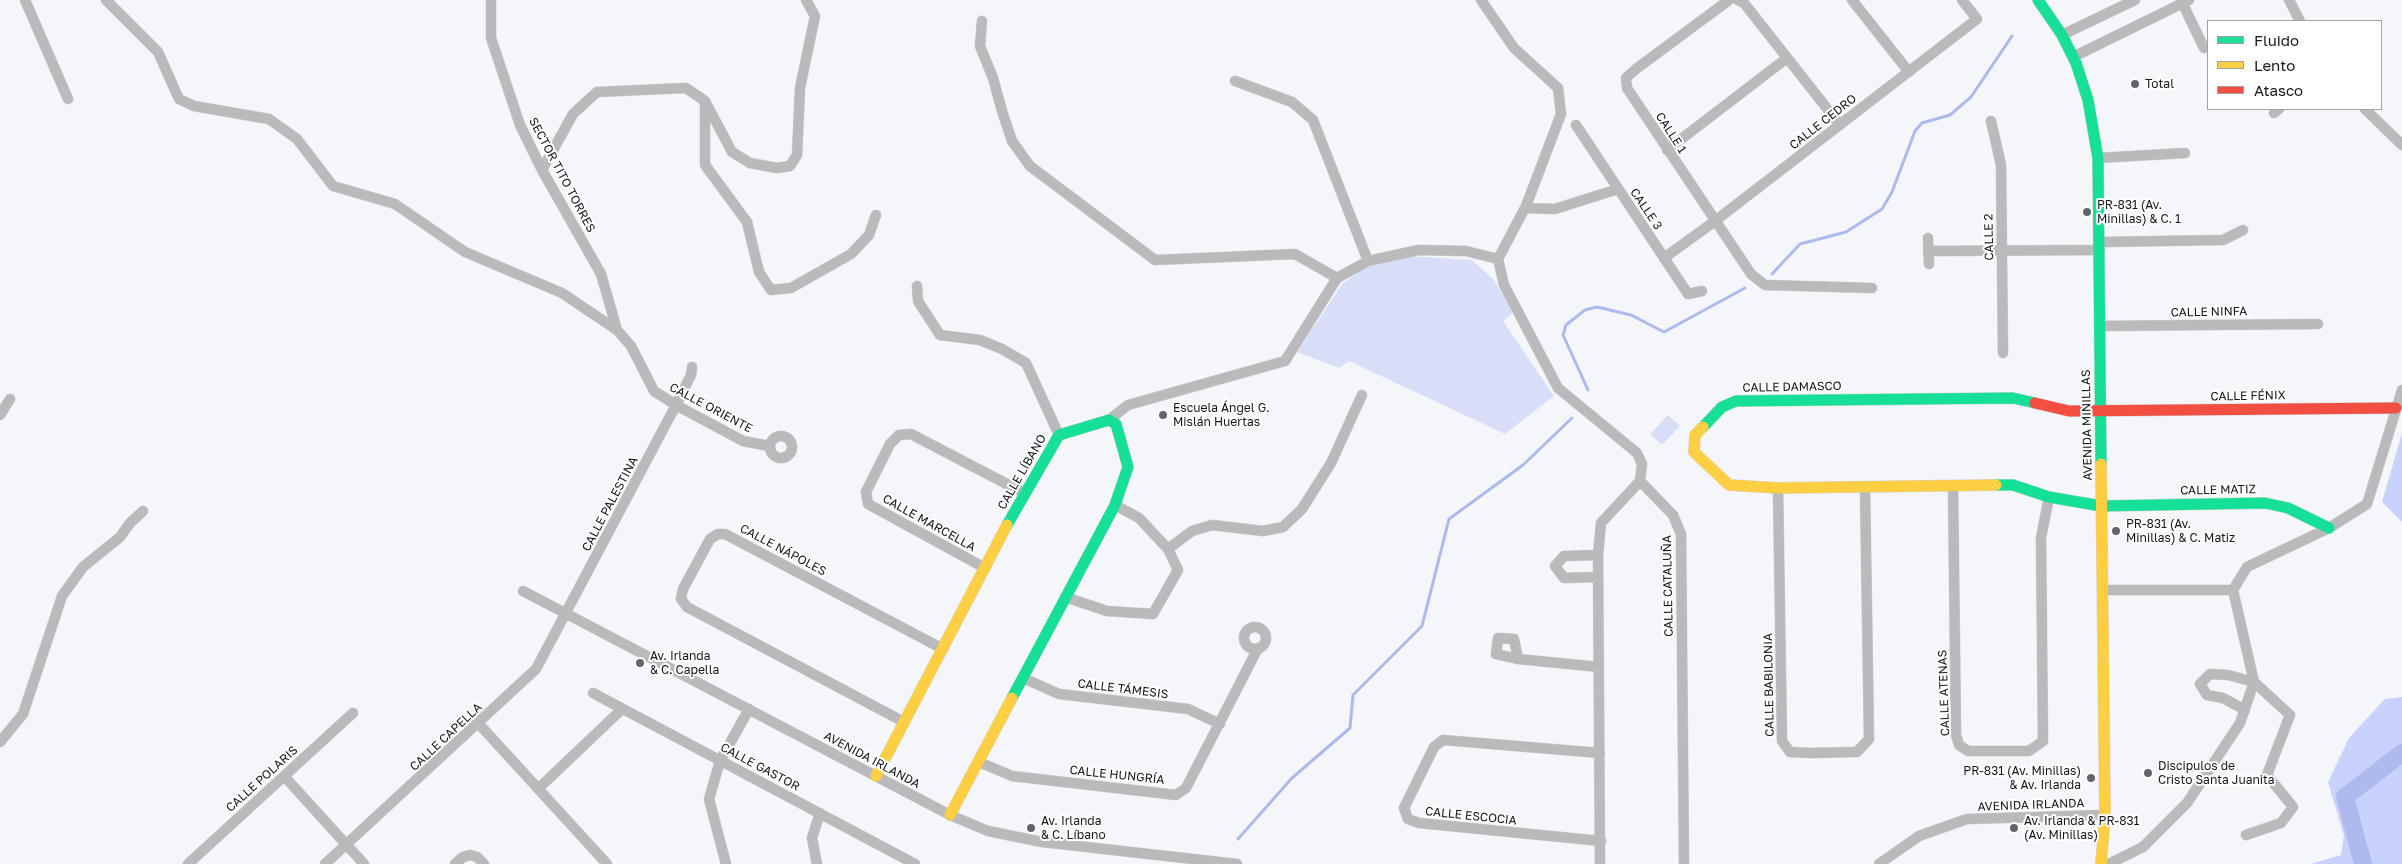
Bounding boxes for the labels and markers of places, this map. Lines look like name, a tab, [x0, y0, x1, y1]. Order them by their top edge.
place label: Total	[2145, 77, 2174, 91]
marker: Total	[2129, 78, 2141, 90]
place label: PR-831 (Av. Minillas) & C. 1	[2097, 198, 2181, 226]
marker: PR-831 (Av. Minillas) & C. 1	[2081, 206, 2093, 218]
place label: Escuela Ángel G. Mislán Huertas	[1173, 401, 1269, 429]
marker: Escuela Ángel G. Mislán Huertas	[1157, 409, 1169, 421]
place label: PR-831 (Av. Minillas) & C. Matiz	[2126, 517, 2235, 545]
marker: PR-831 (Av. Minillas) & C. Matiz	[2110, 525, 2122, 537]
place label: Av. Irlanda & C. Capella	[650, 649, 719, 677]
marker: Av. Irlanda & C. Capella	[634, 657, 646, 669]
place label: Discipulos de Cristo Santa Juanita	[2158, 759, 2275, 787]
place label: PR-831 (Av. Minillas) & Av. Irlanda	[1963, 764, 2081, 792]
marker: Discipulos de Cristo Santa Juanita	[2142, 767, 2154, 779]
marker: PR-831 (Av. Minillas) & Av. Irlanda	[2085, 772, 2097, 784]
place label: Av. Irlanda & C. Líbano	[1041, 814, 1106, 842]
place label: Av. Irlanda & PR-831 (Av. Minillas)	[2024, 814, 2139, 842]
marker: Av. Irlanda & C. Líbano	[1025, 822, 1037, 834]
marker: Av. Irlanda & PR-831 (Av. Minillas)	[2008, 822, 2020, 834]

